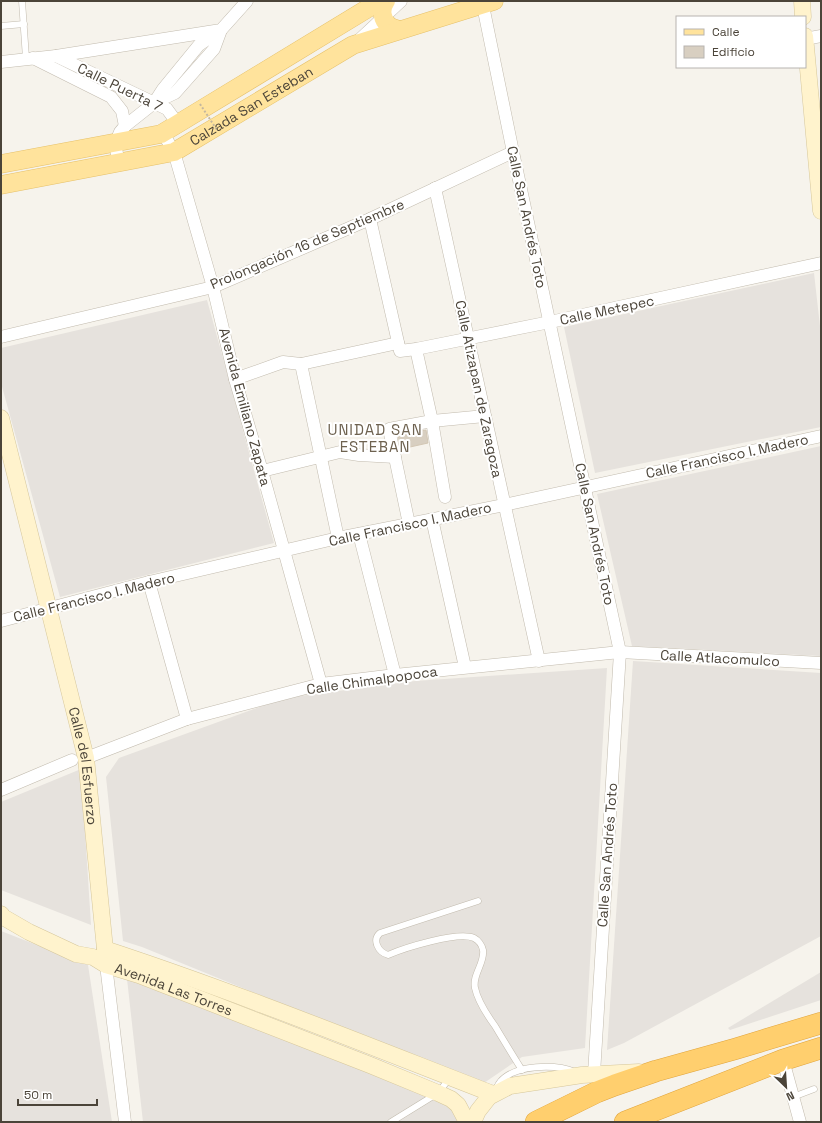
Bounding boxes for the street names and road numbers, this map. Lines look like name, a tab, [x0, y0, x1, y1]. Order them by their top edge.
street label: Calle Puerta 7	[75, 59, 166, 115]
street label: Calzada San Esteban	[186, 62, 316, 150]
street label: Calle San Andrés Toto	[503, 144, 551, 290]
street label: Prolongación 16 de Septiembre	[207, 195, 407, 293]
street label: Calle Metepec	[558, 291, 656, 329]
street label: Calle Atizapan de Zaragoza	[451, 299, 507, 479]
street label: Avenida Emiliano Zapata	[215, 326, 275, 488]
street label: Calle Francisco I. Madero	[644, 430, 810, 482]
street label: Calle San Andrés Toto	[571, 461, 619, 607]
street label: Calle Francisco I. Madero	[327, 498, 493, 550]
street label: Calle Francisco I. Madero	[11, 568, 177, 626]
street label: Calle Atlacomulco	[660, 646, 780, 670]
street label: Calle Chimalpopoca	[305, 662, 439, 698]
street label: Calle del Esfuerzo	[65, 705, 102, 826]
street label: Calle San Andrés Toto	[593, 782, 621, 928]
street label: Avenida Las Torres	[113, 959, 235, 1020]

